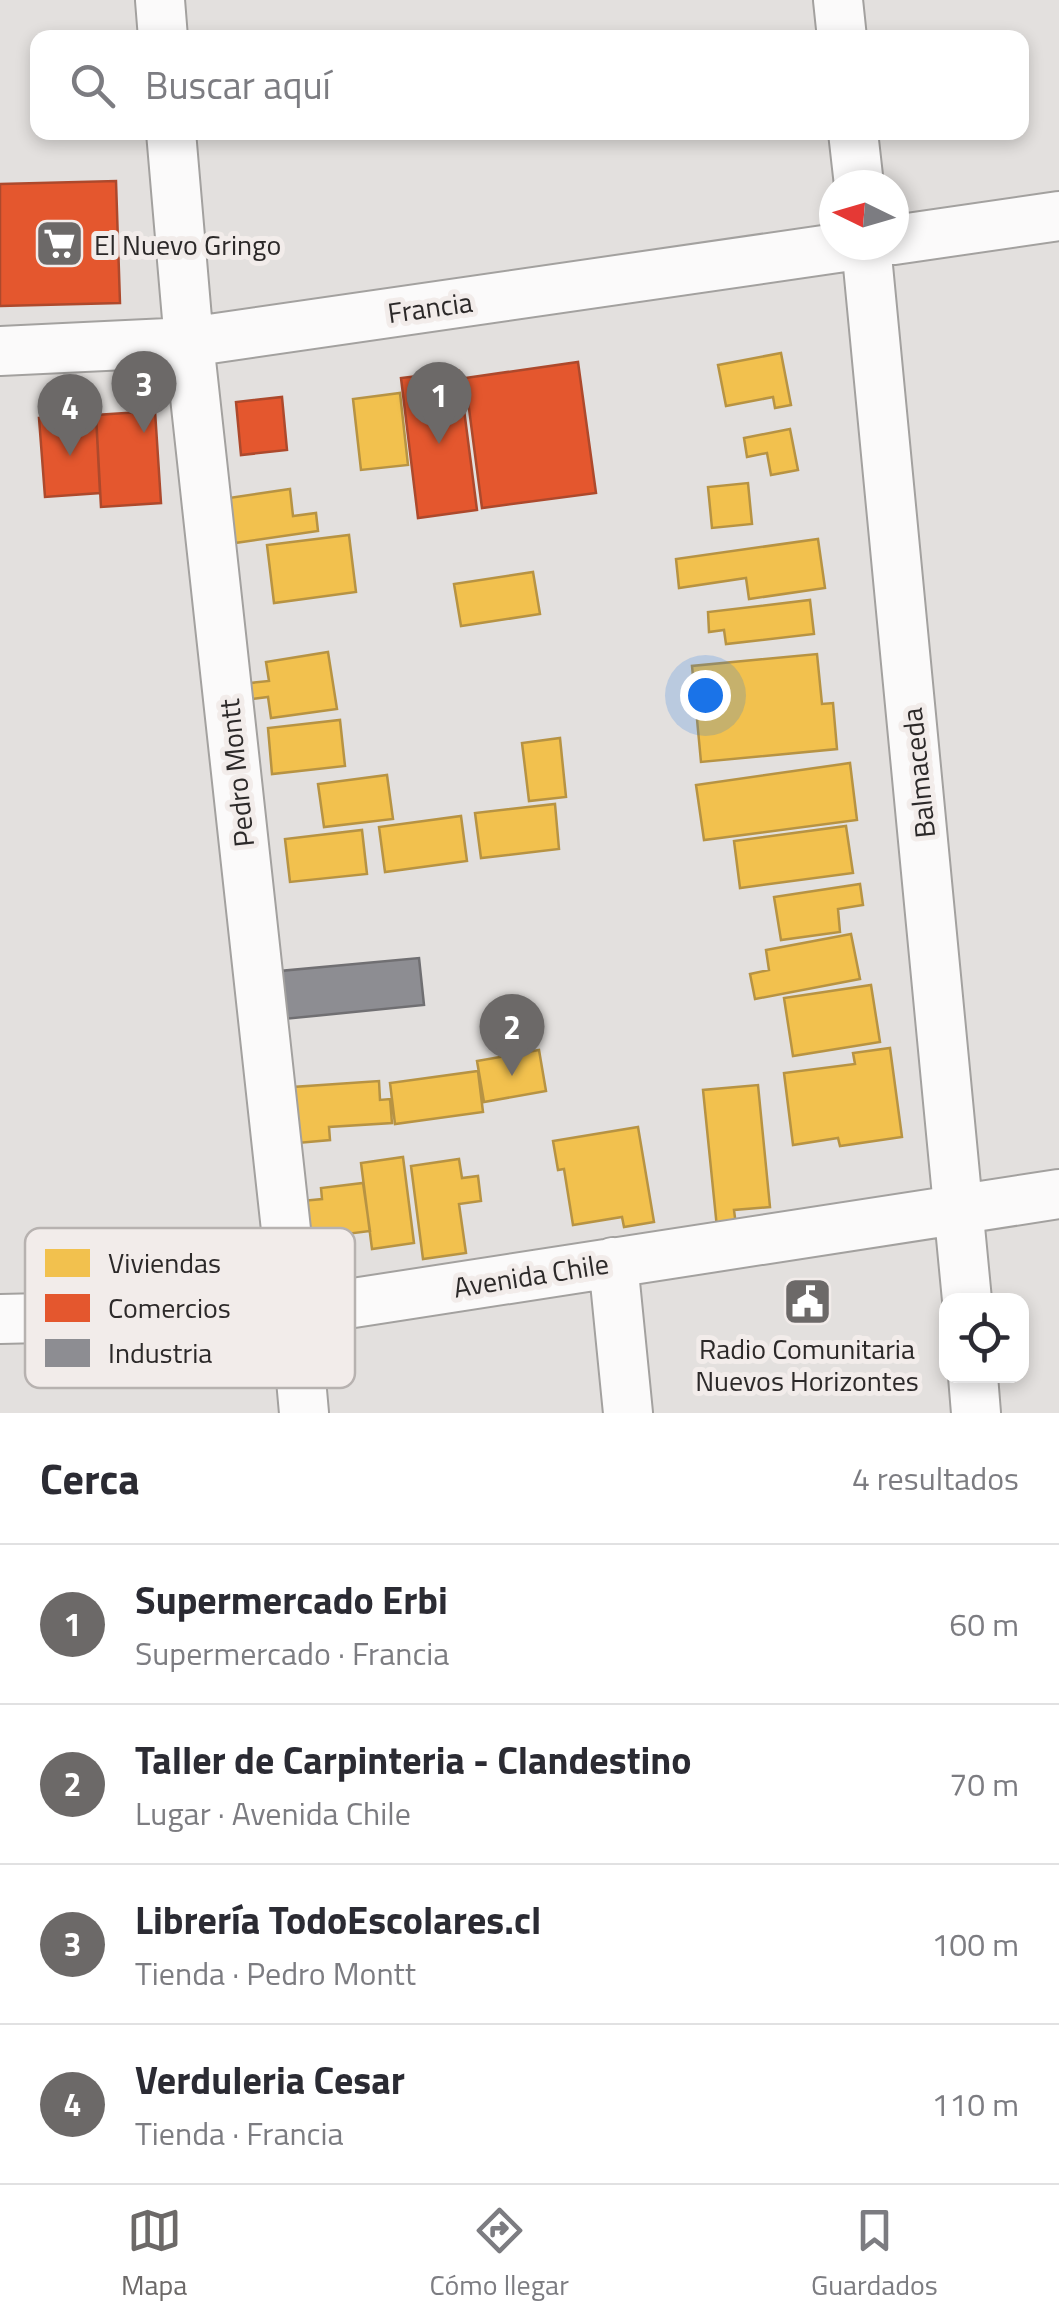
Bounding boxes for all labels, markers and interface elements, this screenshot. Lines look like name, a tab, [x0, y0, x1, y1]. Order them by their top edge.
search box	[30, 30, 1029, 140]
text: Buscar aquí	[145, 56, 331, 114]
icon: search	[65, 58, 120, 113]
north arrow	[819, 170, 909, 260]
supermarket icon: El Nuevo Gringo	[33, 218, 85, 270]
place label: El Nuevo Gringo	[94, 223, 281, 266]
street label: Francia	[385, 280, 475, 334]
pin: 3	[112, 350, 176, 433]
pin: 1	[406, 362, 472, 444]
pin: 4	[38, 374, 102, 456]
your location	[680, 670, 731, 721]
street label: Pedro Montt	[207, 697, 265, 849]
street label: Balmaceda	[890, 706, 946, 840]
pin: 2	[480, 994, 544, 1076]
legend	[25, 1228, 355, 1388]
text: Viviendas	[108, 1241, 221, 1284]
street label: Avenida Chile	[450, 1242, 612, 1308]
public building icon: Radio Comunitaria Nuevos Horizontes	[781, 1275, 833, 1327]
text: Comercios	[108, 1286, 231, 1329]
map controls	[939, 1293, 1029, 1383]
button: locate	[939, 1293, 1029, 1383]
place label: Radio Comunitaria Nuevos Horizontes	[695, 1327, 919, 1402]
text: Industria	[108, 1331, 212, 1374]
text: Cerca	[40, 1446, 140, 1510]
text: 4 resultados	[852, 1454, 1019, 1502]
text: Supermercado Erbi	[135, 1571, 448, 1629]
text: 1	[64, 1600, 81, 1648]
text: 60 m	[949, 1600, 1019, 1648]
text: Supermercado · Francia	[135, 1629, 449, 1677]
text: Taller de Carpinteria - Clandestino	[135, 1731, 692, 1789]
text: 2	[64, 1760, 81, 1808]
text: 70 m	[949, 1760, 1019, 1808]
text: Lugar · Avenida Chile	[135, 1789, 411, 1837]
text: Librería TodoEscolares.cl	[135, 1891, 541, 1949]
text: 3	[64, 1920, 81, 1968]
text: 100 m	[931, 1920, 1019, 1968]
text: Tienda · Pedro Montt	[135, 1949, 416, 1997]
text: Verduleria Cesar	[135, 2051, 405, 2109]
text: 4	[64, 2080, 81, 2128]
text: 110 m	[931, 2080, 1019, 2128]
text: Tienda · Francia	[135, 2109, 344, 2157]
tab: Mapa	[121, 2203, 187, 2306]
tab: Cómo llegar	[430, 2203, 569, 2306]
tab: Guardados	[811, 2203, 938, 2306]

